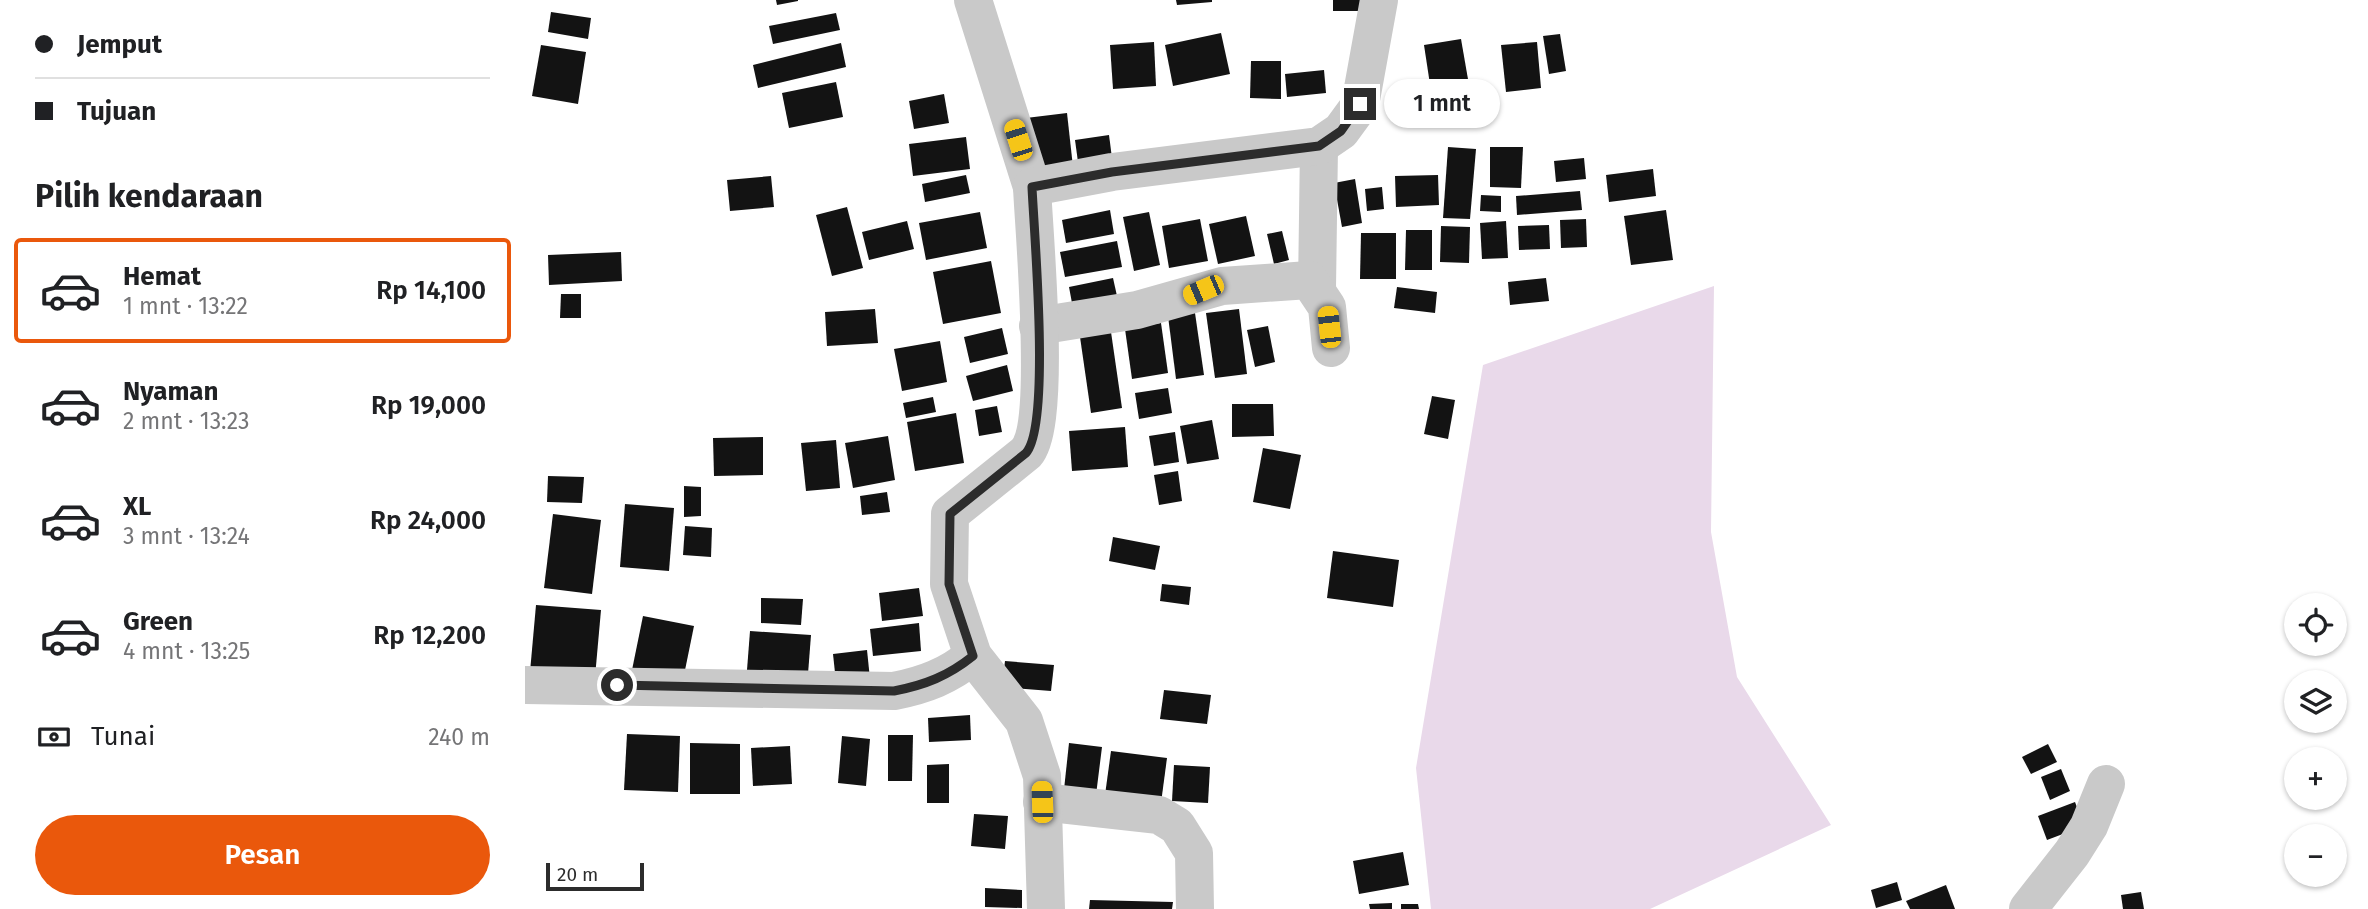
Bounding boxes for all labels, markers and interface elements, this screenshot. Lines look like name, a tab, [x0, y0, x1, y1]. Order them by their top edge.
text: Jemput	[77, 29, 162, 60]
callout: 1 mnt	[1385, 80, 1500, 128]
route end	[1344, 88, 1376, 120]
text: 1 mnt	[1413, 89, 1471, 117]
text: Tujuan	[77, 96, 156, 127]
car	[1002, 117, 1035, 163]
text: Pilih kendaraan	[35, 177, 263, 215]
icon: car	[39, 259, 102, 322]
text: Hemat	[123, 261, 201, 292]
car	[1180, 272, 1227, 308]
text: Rp 14,100	[376, 275, 486, 306]
text: 1 mnt · 13:22	[123, 292, 248, 320]
car	[1317, 305, 1342, 349]
icon: car	[39, 374, 102, 437]
text: Nyaman	[123, 376, 219, 407]
text: Rp 19,000	[371, 390, 486, 421]
text: 2 mnt · 13:23	[123, 407, 249, 435]
icon: car	[39, 489, 102, 552]
text: XL	[123, 491, 151, 522]
text: Rp 24,000	[370, 505, 486, 536]
text: 3 mnt · 13:24	[123, 522, 250, 550]
map controls	[2284, 593, 2347, 887]
button: locate	[2284, 593, 2347, 656]
icon: car	[39, 604, 102, 667]
text: Green	[123, 606, 193, 637]
text: Rp 12,200	[373, 620, 486, 651]
text: 4 mnt · 13:25	[123, 637, 250, 665]
route start	[601, 669, 633, 701]
button: layers	[2284, 670, 2347, 733]
icon: cash	[35, 718, 73, 756]
text: Tunai	[91, 721, 155, 752]
text: 240 m	[428, 723, 490, 751]
button: +	[2284, 747, 2347, 810]
car	[1031, 781, 1054, 823]
button: Pesan	[35, 815, 490, 895]
button: −	[2284, 824, 2347, 887]
scale bar	[546, 860, 644, 892]
text: 20 m	[557, 863, 598, 886]

